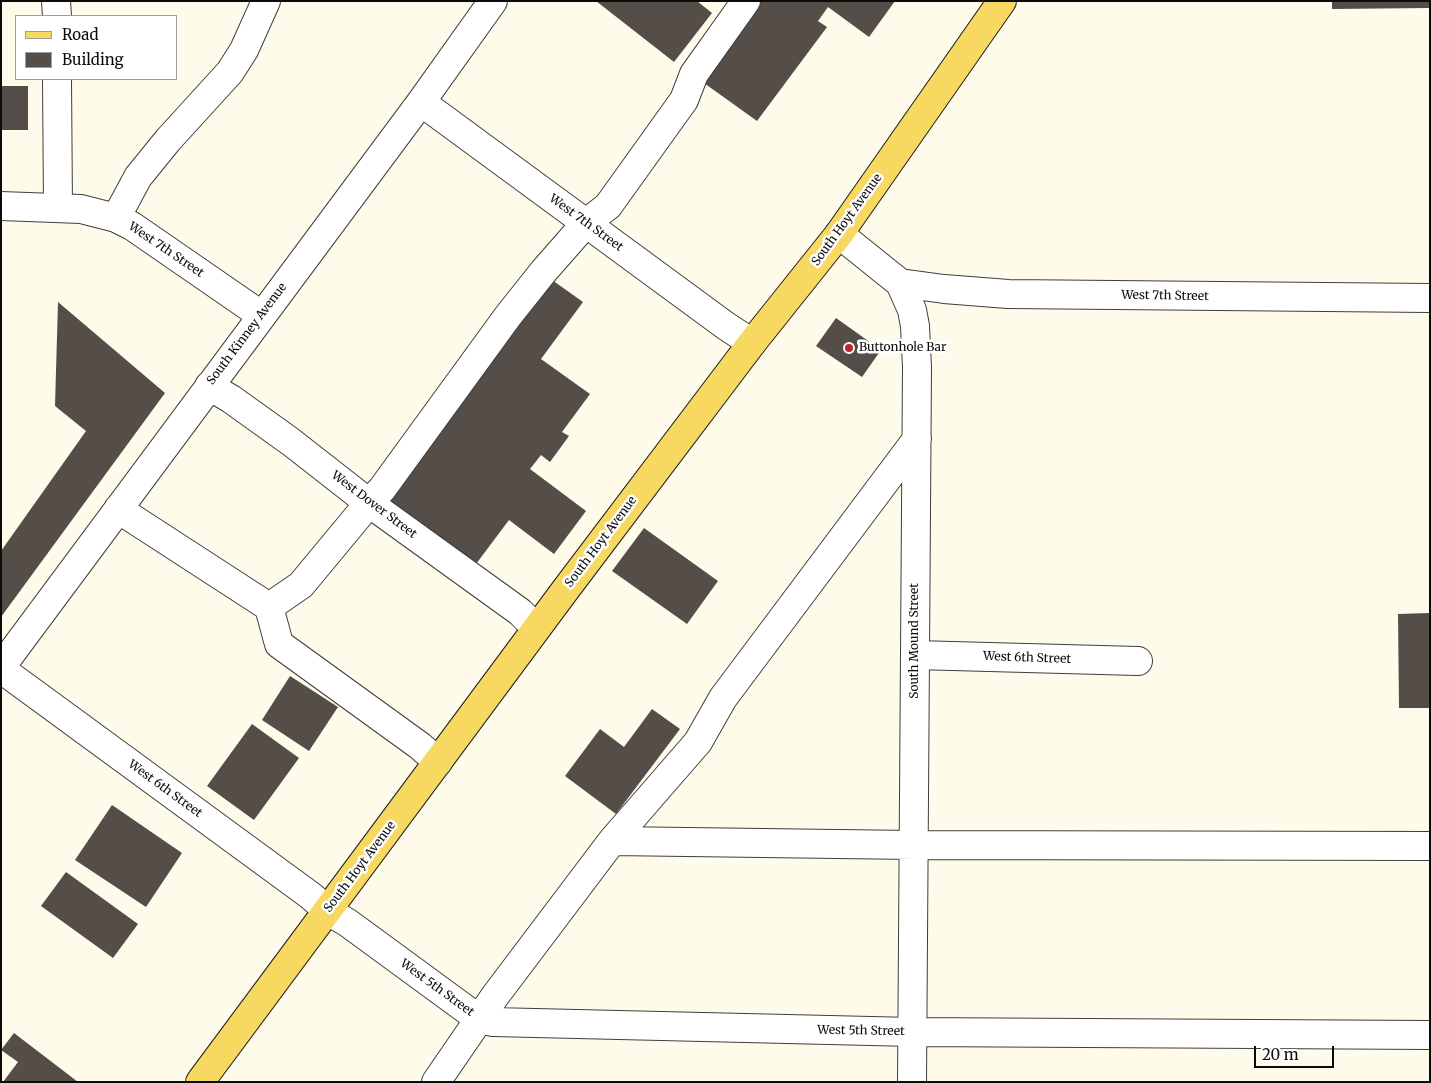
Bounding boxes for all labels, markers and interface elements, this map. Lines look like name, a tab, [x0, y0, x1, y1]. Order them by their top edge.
legend	[15, 15, 178, 80]
text: Road	[62, 25, 98, 44]
text: Building	[62, 50, 124, 69]
street label: South Hoyt Avenue	[809, 171, 885, 269]
street label: West 7th Street	[546, 191, 626, 255]
street label: West 7th Street	[126, 220, 206, 280]
street label: South Kinney Avenue	[204, 280, 290, 388]
street label: West 7th Street	[1121, 288, 1209, 304]
place label: Buttonhole Bar	[859, 341, 946, 355]
marker: Buttonhole Bar	[843, 342, 855, 354]
street label: West Dover Street	[329, 468, 419, 542]
street label: South Hoyt Avenue	[562, 494, 640, 590]
street label: South Mound Street	[908, 583, 922, 699]
street label: West 6th Street	[983, 649, 1071, 667]
street label: West 6th Street	[125, 757, 205, 821]
street label: South Hoyt Avenue	[321, 819, 399, 915]
street label: West 5th Street	[397, 956, 477, 1020]
street label: West 5th Street	[817, 1023, 905, 1039]
scale bar	[1256, 1036, 1336, 1068]
text: 20 m	[1262, 1045, 1299, 1064]

